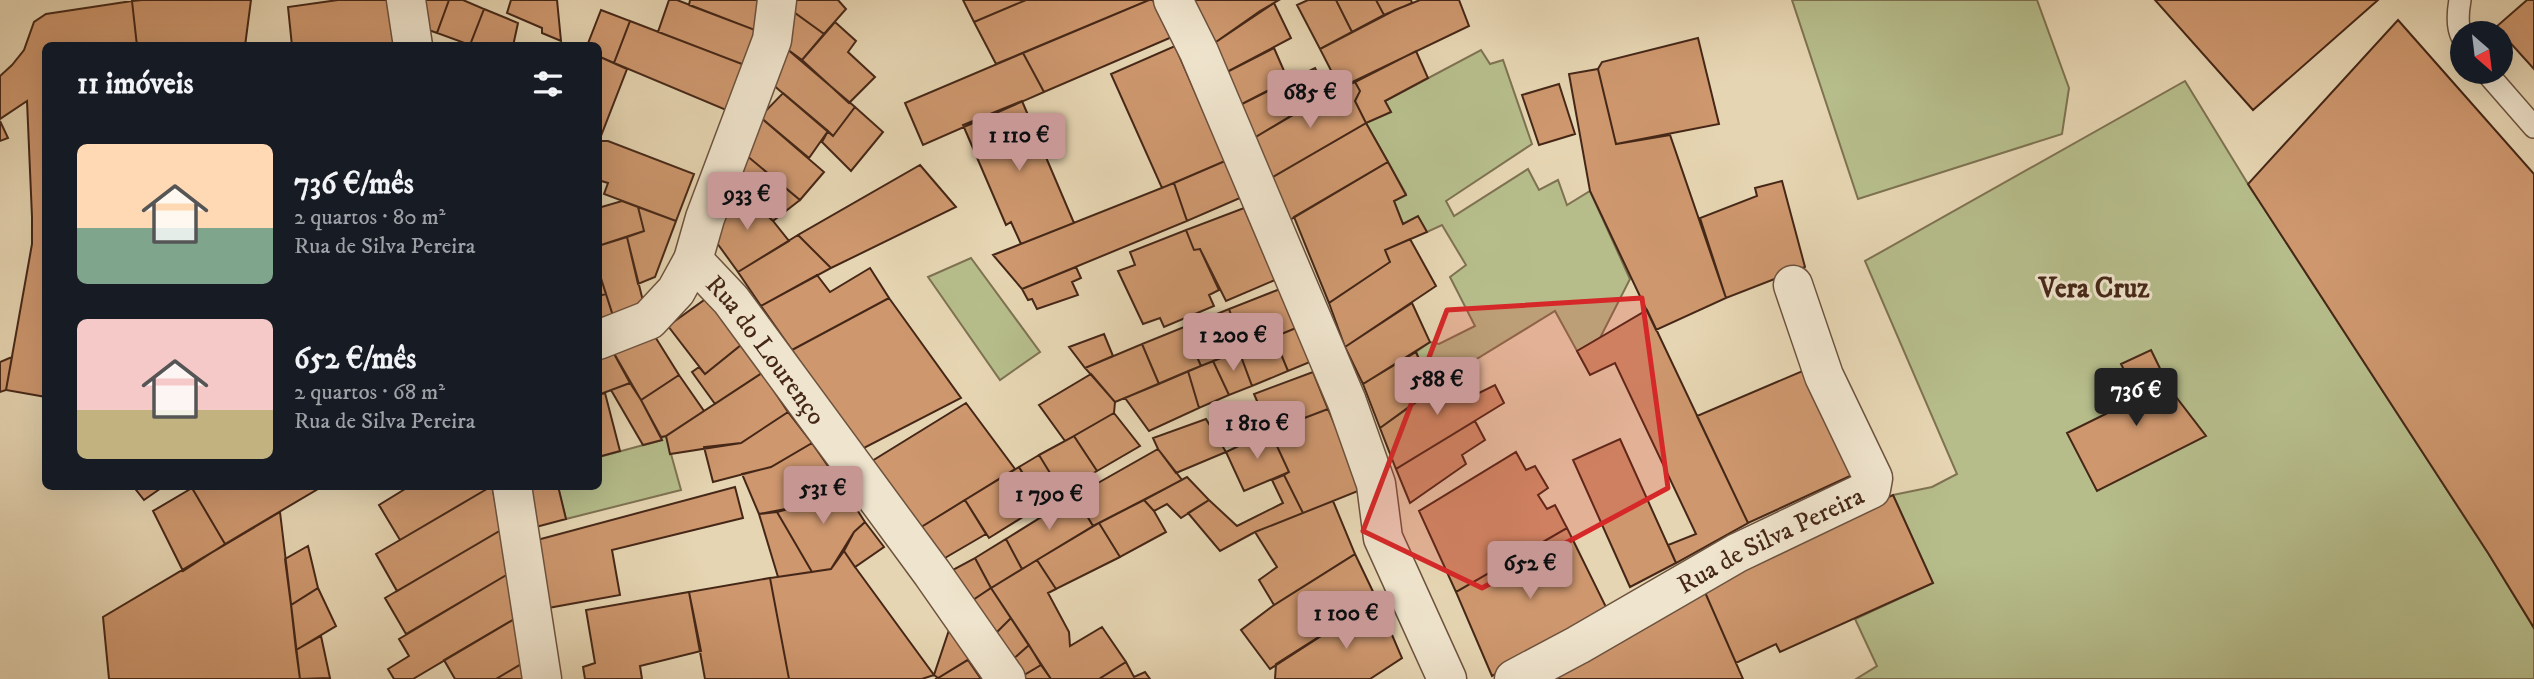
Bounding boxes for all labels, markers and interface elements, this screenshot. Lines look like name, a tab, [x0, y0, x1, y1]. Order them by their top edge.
north arrow	[2450, 21, 2513, 84]
map controls	[2450, 21, 2513, 84]
icon: filters	[529, 65, 567, 103]
text: 11 imóveis	[77, 66, 194, 103]
pin: 685 €	[1261, 71, 1359, 130]
text: 685 €	[1283, 78, 1337, 107]
pin: 1 110 €	[954, 114, 1084, 173]
text: 1 110 €	[989, 121, 1049, 150]
text: 736 €/mês	[294, 166, 414, 203]
icon: home	[133, 172, 217, 256]
pin: 933 €	[698, 173, 796, 232]
text: 933 €	[723, 180, 771, 209]
text: 2 quartos · 80 m²	[294, 203, 446, 232]
text: Rua de Silva Pereira	[294, 232, 475, 261]
street label: Rua do Lourenço	[698, 269, 832, 432]
district label: Vera Cruz	[2038, 271, 2150, 306]
pin: 1 200 €	[1168, 314, 1298, 373]
text: 1 200 €	[1199, 321, 1267, 350]
text: 652 €/mês	[294, 341, 416, 378]
icon: home	[133, 347, 217, 431]
pin: 588 €	[1388, 358, 1486, 417]
text: 588 €	[1411, 365, 1463, 394]
pin: 736 €	[2087, 368, 2185, 428]
text: 736 €	[2110, 376, 2162, 405]
text: 2 quartos · 68 m²	[294, 378, 445, 407]
pin: 1 810 €	[1192, 402, 1322, 461]
text: Rua de Silva Pereira	[294, 407, 475, 436]
text: 1 810 €	[1225, 409, 1289, 438]
pin: 531 €	[774, 466, 872, 526]
pin: 1 790 €	[984, 472, 1114, 532]
text: 531 €	[800, 474, 846, 503]
text: 1 790 €	[1015, 480, 1083, 509]
street label: Rua de Silva Pereira	[1672, 480, 1870, 602]
pin: 652 €	[1481, 542, 1579, 601]
text: 652 €	[1503, 549, 1557, 578]
pin: 1 100 €	[1281, 592, 1411, 651]
text: 1 100 €	[1314, 599, 1378, 628]

